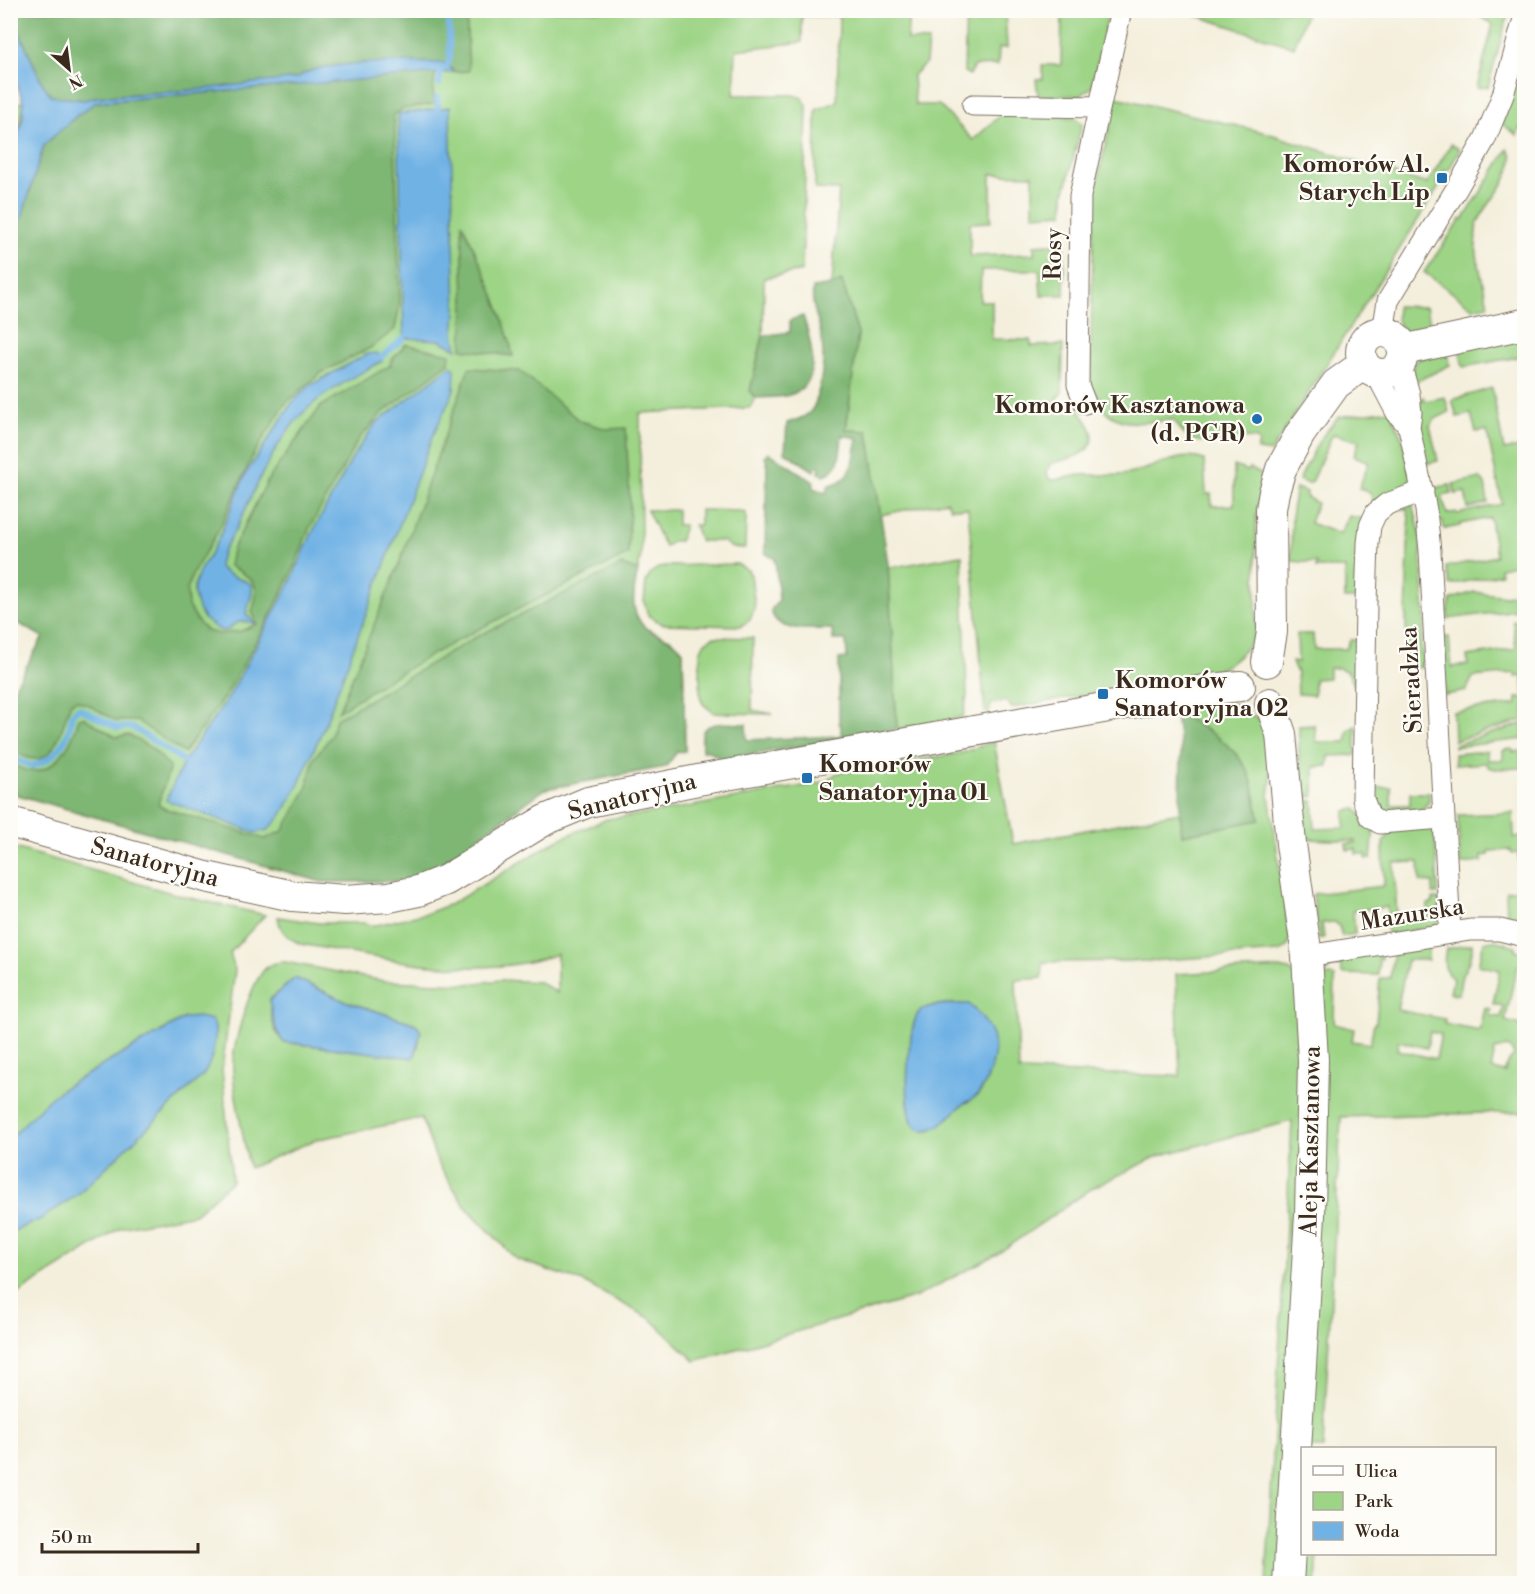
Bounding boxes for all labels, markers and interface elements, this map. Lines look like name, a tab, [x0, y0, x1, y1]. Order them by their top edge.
north arrow	[39, 39, 99, 99]
text: N	[65, 70, 86, 93]
place label: Komorów Al. Starych Lip	[1283, 150, 1430, 208]
marker: Komorów Al. Starych Lip	[1435, 171, 1449, 185]
street label: Rosy	[1039, 227, 1069, 281]
place label: Komorów Kasztanowa (d. PGR)	[995, 391, 1246, 449]
marker: Komorów Kasztanowa (d. PGR)	[1250, 412, 1264, 426]
street label: Sieradzka	[1394, 625, 1430, 734]
place label: Komorów Sanatoryjna 02	[1115, 666, 1288, 724]
marker: Komorów Sanatoryjna 02	[1096, 687, 1110, 701]
place label: Komorów Sanatoryjna 01	[819, 750, 989, 808]
street label: Sanatoryjna	[565, 766, 700, 827]
marker: Komorów Sanatoryjna 01	[800, 771, 814, 785]
street label: Sanatoryjna	[87, 831, 223, 895]
street label: Mazurska	[1358, 892, 1467, 938]
street label: Aleja Kasztanowa	[1294, 1045, 1328, 1238]
legend	[1301, 1447, 1496, 1555]
text: Ulica	[1355, 1460, 1399, 1483]
text: Park	[1355, 1490, 1394, 1513]
scale bar	[42, 1516, 198, 1554]
text: Woda	[1354, 1520, 1400, 1543]
text: 50 m	[51, 1526, 93, 1549]

